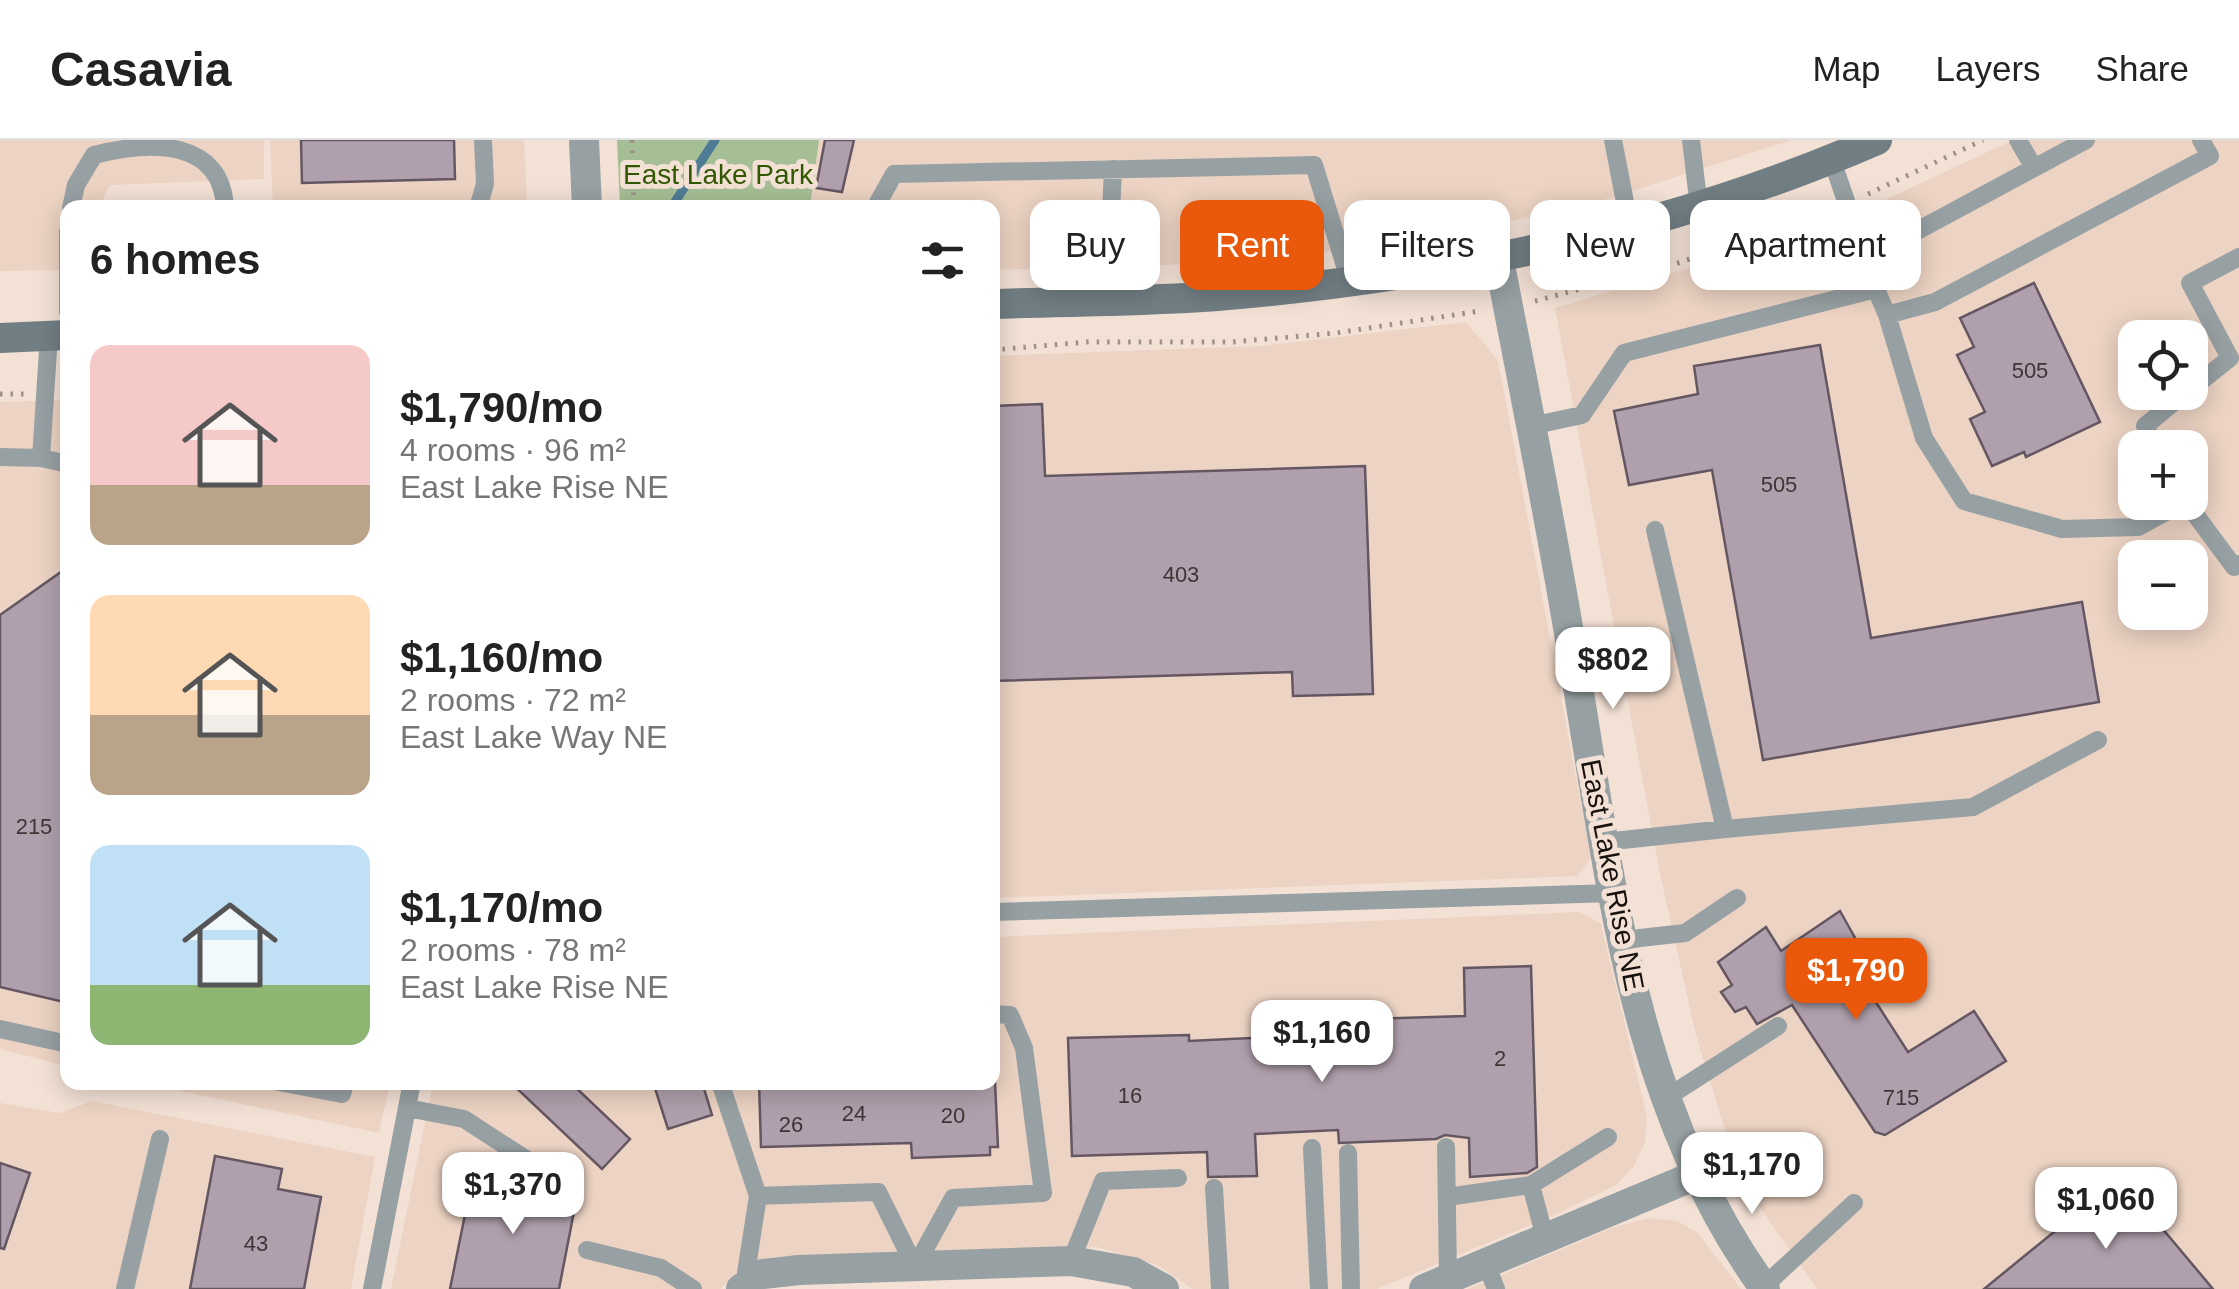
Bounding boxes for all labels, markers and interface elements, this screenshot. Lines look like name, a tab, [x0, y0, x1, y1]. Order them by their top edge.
text: Casavia	[50, 43, 231, 96]
text: Map	[1812, 49, 1881, 88]
text: Layers	[1936, 49, 2041, 88]
text: Share	[2096, 49, 2189, 88]
park label: East Lake Park	[623, 159, 814, 190]
chip: Buy	[1030, 200, 1160, 290]
chip: Rent	[1180, 200, 1324, 290]
chip: Filters	[1344, 200, 1510, 290]
chip: New	[1530, 200, 1670, 290]
chip: Apartment	[1690, 200, 1921, 290]
icon: filters	[915, 233, 970, 288]
text: 6 homes	[90, 236, 260, 283]
map controls	[2118, 320, 2208, 630]
button: locate	[2118, 320, 2208, 410]
house number: 505	[2012, 358, 2048, 383]
text: $1,790/mo	[400, 384, 603, 431]
icon: home	[170, 385, 290, 505]
button: +	[2118, 430, 2208, 520]
text: 4 rooms · 96 m²	[400, 432, 626, 468]
text: East Lake Rise NE	[400, 469, 669, 505]
house number: 505	[1761, 472, 1797, 497]
button: −	[2118, 540, 2208, 630]
house number: 403	[1163, 562, 1199, 587]
pin: $802	[1554, 627, 1672, 712]
text: $1,160/mo	[400, 634, 603, 681]
icon: home	[170, 635, 290, 755]
text: $802	[1577, 641, 1649, 677]
text: 2 rooms · 72 m²	[400, 682, 626, 718]
text: East Lake Way NE	[400, 719, 667, 755]
street label: East Lake Rise NE	[1575, 757, 1650, 993]
house number: 215	[16, 814, 52, 839]
text: $1,170/mo	[400, 884, 603, 931]
icon: home	[170, 885, 290, 1005]
text: 2 rooms · 78 m²	[400, 932, 626, 968]
pin: $1,790	[1775, 938, 1937, 1023]
text: $1,790	[1807, 952, 1905, 988]
text: East Lake Rise NE	[400, 969, 669, 1005]
pin: $1,160	[1241, 1000, 1403, 1085]
text: $1,160	[1273, 1014, 1371, 1050]
house number: 2	[1494, 1046, 1506, 1071]
house number: 16	[1118, 1083, 1142, 1108]
house number: 715	[1883, 1085, 1919, 1110]
house number: 24	[842, 1101, 866, 1126]
house number: 20	[941, 1103, 965, 1128]
house number: 26	[779, 1112, 803, 1137]
pin: $1,170	[1671, 1132, 1833, 1217]
text: $1,170	[1703, 1146, 1801, 1182]
pin: $1,370	[432, 1152, 594, 1237]
text: $1,370	[464, 1166, 562, 1202]
pin: $1,060	[2025, 1167, 2187, 1252]
text: $1,060	[2057, 1181, 2155, 1217]
house number: 43	[244, 1231, 268, 1256]

